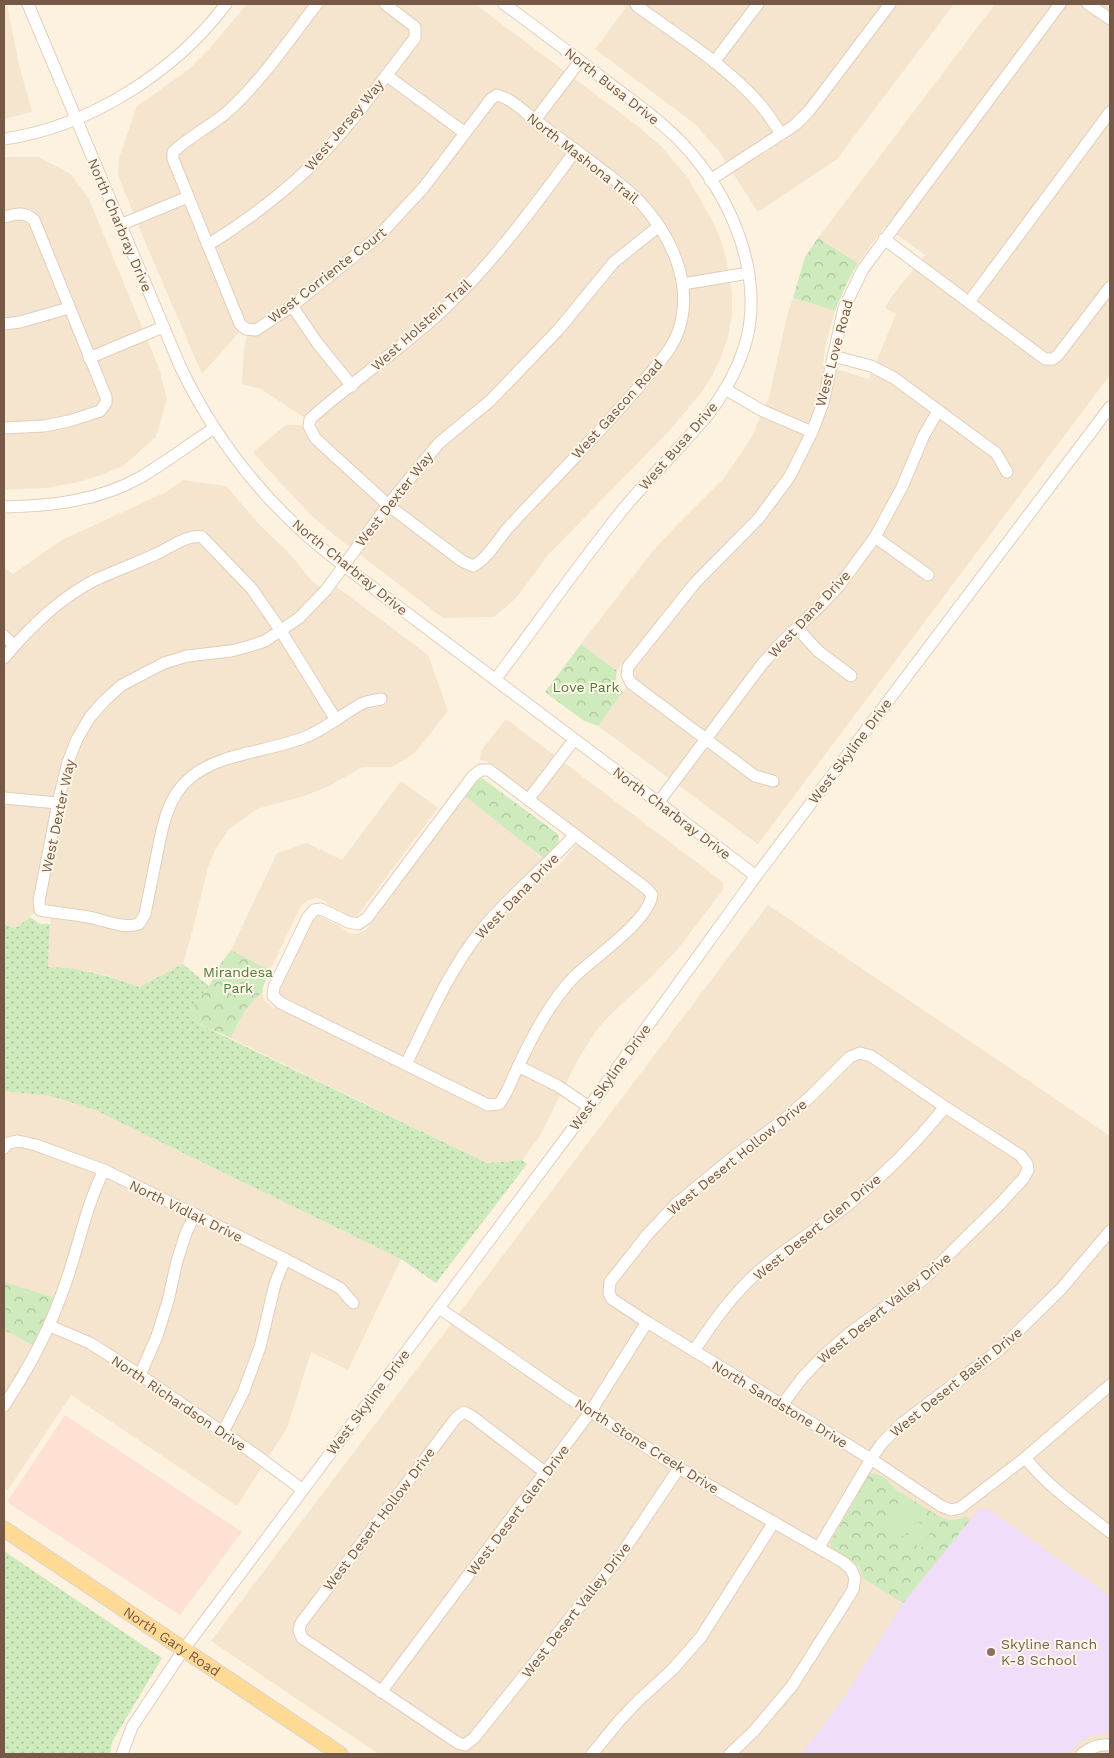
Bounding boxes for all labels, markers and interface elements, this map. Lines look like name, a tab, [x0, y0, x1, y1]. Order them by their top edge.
street label: North Busa Drive	[562, 44, 662, 128]
street label: West Jersey Way	[301, 76, 387, 174]
street label: North Mashona Trail	[524, 110, 642, 207]
street label: North Charbray Drive	[85, 156, 155, 294]
street label: West Corriente Court	[265, 224, 389, 326]
street label: West Holstein Trail	[368, 275, 475, 374]
street label: West Love Road	[812, 298, 856, 408]
street label: West Gascon Road	[568, 356, 666, 462]
street label: West Busa Drive	[635, 399, 721, 493]
street label: West Dexter Way	[352, 448, 436, 550]
street label: North Charbray Drive	[289, 516, 411, 618]
street label: West Dana Drive	[765, 567, 853, 661]
park label: Love Park	[553, 679, 619, 695]
street label: West Skyline Drive	[805, 695, 895, 807]
street label: West Dexter Way	[38, 757, 78, 874]
street label: North Charbray Drive	[610, 763, 734, 863]
street label: West Dana Drive	[472, 850, 562, 942]
park label: Mirandesa Park	[203, 964, 273, 996]
street label: West Skyline Drive	[566, 1021, 654, 1133]
street label: West Desert Hollow Drive	[664, 1096, 810, 1218]
street label: West Desert Glen Drive	[750, 1171, 884, 1283]
street label: North Vidlak Drive	[127, 1177, 245, 1245]
street label: West Desert Valley Drive	[814, 1249, 954, 1367]
street label: West Desert Basin Drive	[887, 1324, 1025, 1440]
street label: West Skyline Drive	[323, 1346, 413, 1458]
street label: North Richardson Drive	[109, 1352, 249, 1454]
street label: North Sandstone Drive	[709, 1357, 851, 1451]
street label: North Stone Creek Drive	[572, 1395, 722, 1497]
street label: West Desert Glen Drive	[464, 1442, 572, 1578]
street label: West Desert Hollow Drive	[320, 1444, 438, 1594]
street label: West Desert Valley Drive	[518, 1539, 634, 1681]
street label: North Gary Road	[121, 1603, 223, 1679]
place label: Skyline Ranch K-8 School	[1001, 1636, 1097, 1668]
marker: Skyline Ranch K-8 School	[985, 1646, 997, 1658]

